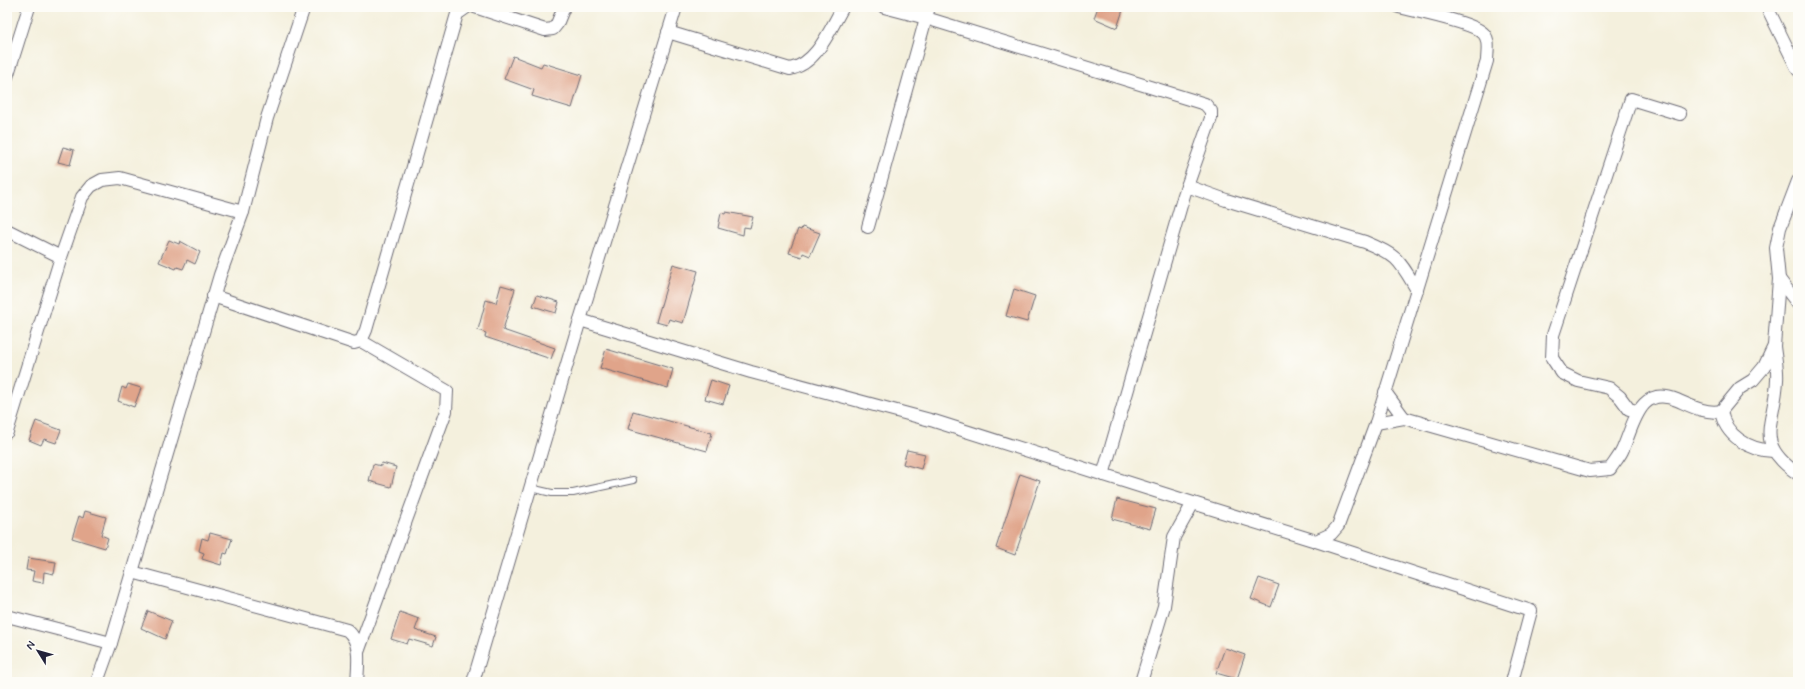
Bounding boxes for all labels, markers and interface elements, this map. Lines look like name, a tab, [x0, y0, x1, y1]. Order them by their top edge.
north arrow	[18, 631, 58, 671]
text: N	[23, 638, 39, 653]

